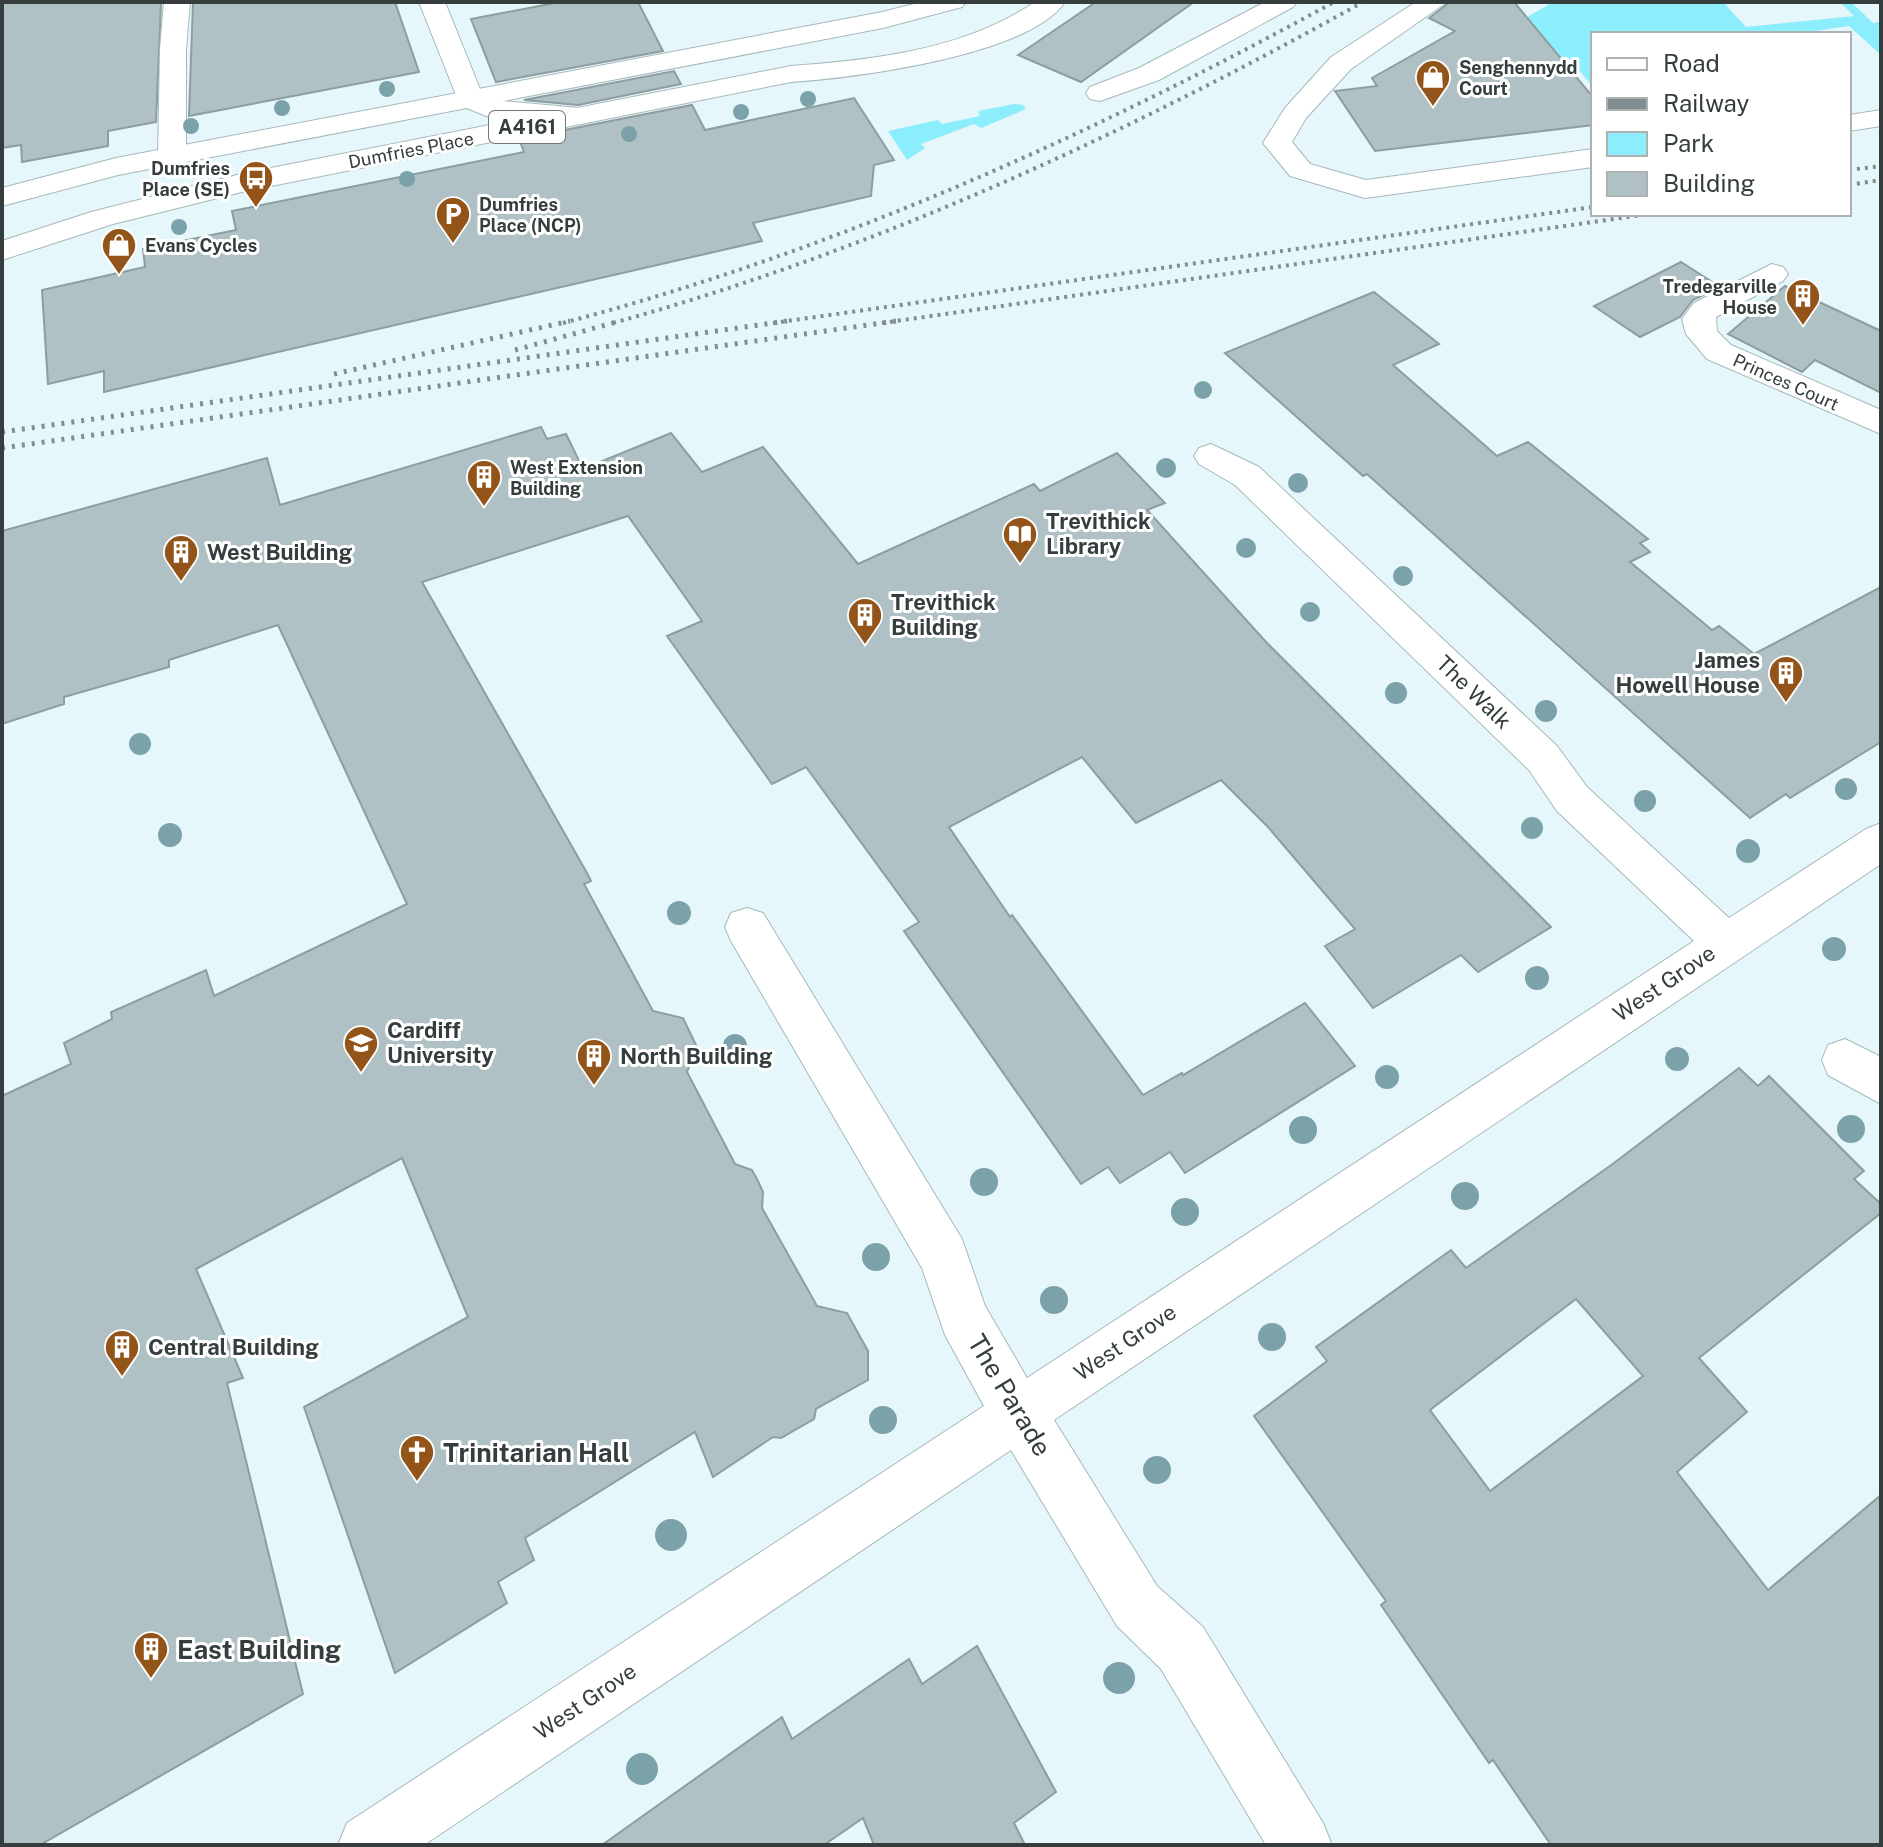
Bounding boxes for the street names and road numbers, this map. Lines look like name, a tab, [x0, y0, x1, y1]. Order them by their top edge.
road number: A4161	[489, 111, 565, 143]
street label: Dumfries Place	[347, 128, 475, 172]
street label: Princes Court	[1730, 349, 1842, 415]
street label: The Walk	[1431, 650, 1517, 734]
street label: West Grove	[1608, 939, 1720, 1027]
street label: West Grove	[1069, 1298, 1181, 1386]
street label: The Parade	[962, 1329, 1058, 1461]
street label: West Grove	[529, 1657, 641, 1745]

